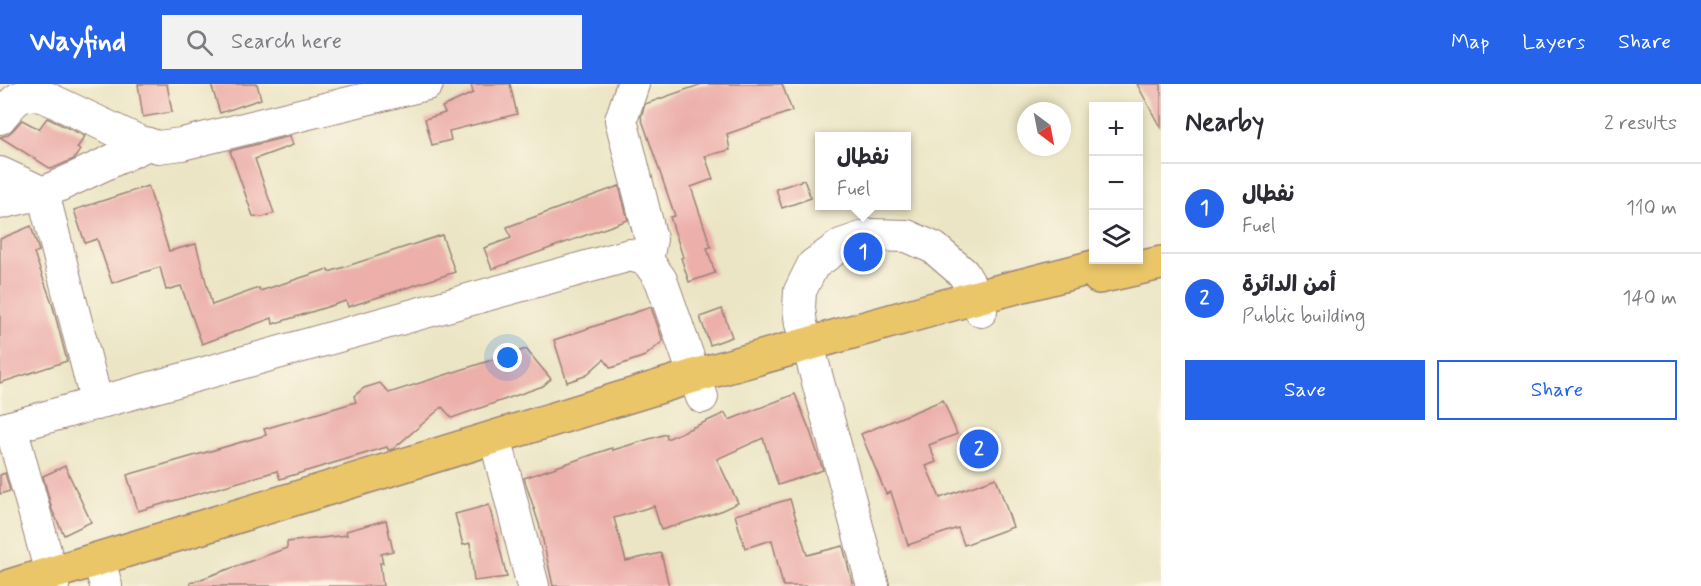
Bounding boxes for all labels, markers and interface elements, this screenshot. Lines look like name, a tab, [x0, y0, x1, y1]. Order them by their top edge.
search box	[162, 15, 582, 69]
text: Wayfind	[30, 24, 126, 61]
icon: search	[183, 26, 216, 59]
text: Search here	[231, 28, 342, 56]
text: Map	[1451, 28, 1489, 56]
text: Layers	[1522, 28, 1585, 56]
text: Share	[1618, 28, 1671, 56]
north arrow	[1017, 102, 1071, 156]
map controls	[1089, 102, 1143, 264]
button: +	[1089, 102, 1143, 156]
text: Nearby	[1185, 106, 1264, 140]
text: 2 results	[1604, 110, 1677, 137]
popup	[815, 132, 911, 210]
text: نفطال	[837, 144, 889, 172]
button: −	[1089, 156, 1143, 210]
text: Fuel	[837, 176, 870, 203]
text: نفطال	[1242, 181, 1294, 209]
text: 1	[1200, 195, 1209, 222]
text: 110 m	[1626, 195, 1677, 222]
button: layers	[1089, 210, 1143, 264]
text: Fuel	[1242, 213, 1276, 240]
pin: 1	[844, 230, 882, 274]
text: أمن الدائرة	[1242, 271, 1336, 299]
text: 2	[1200, 285, 1209, 312]
text: 140 m	[1623, 285, 1677, 312]
text: Public building	[1242, 303, 1365, 330]
your location	[493, 343, 522, 372]
button: Save	[1185, 360, 1425, 420]
button: Share	[1437, 360, 1677, 420]
pin: 2	[960, 426, 998, 472]

